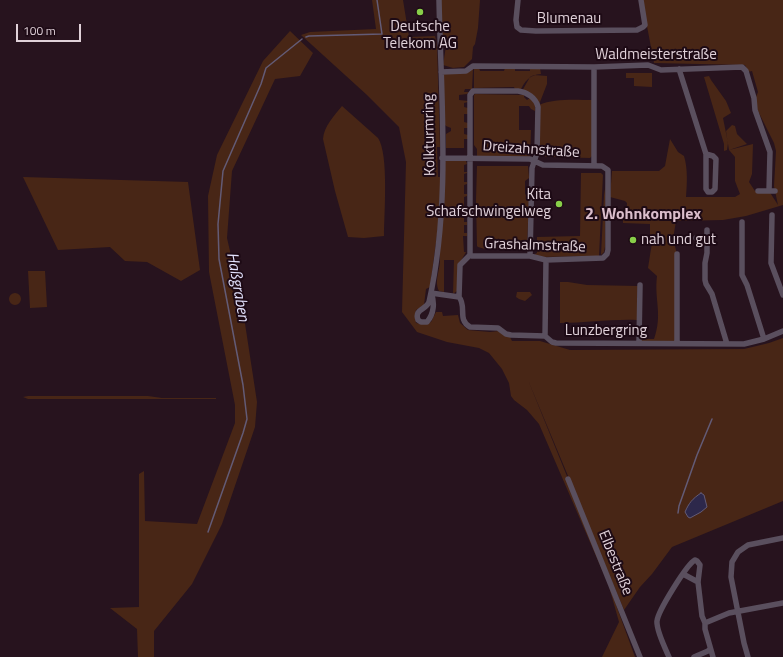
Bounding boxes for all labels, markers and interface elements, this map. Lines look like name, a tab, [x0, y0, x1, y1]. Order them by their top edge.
marker: Deutsche Telekom AG	[415, 7, 425, 17]
street label: Blumenau	[537, 10, 601, 28]
scale bar	[18, 16, 83, 42]
place label: Deutsche Telekom AG	[383, 18, 457, 53]
text: 100 m	[23, 21, 56, 40]
street label: Waldmeisterstraße	[595, 46, 717, 64]
street label: Kolkturmring	[420, 94, 440, 176]
street label: Dreizahnstraße	[482, 138, 580, 162]
place label: Kita Schafschwingelweg	[426, 186, 551, 221]
marker: Kita Schafschwingelweg	[554, 199, 564, 209]
district label: 2. Wohnkomplex	[585, 205, 701, 225]
place label: nah und gut	[641, 231, 716, 249]
street label: Grashalmstraße	[484, 235, 586, 257]
marker: nah und gut	[628, 235, 638, 245]
water label: Haßgraben	[221, 251, 253, 323]
street label: Lunzbergring	[565, 322, 647, 340]
street label: Elbestraße	[594, 528, 636, 598]

